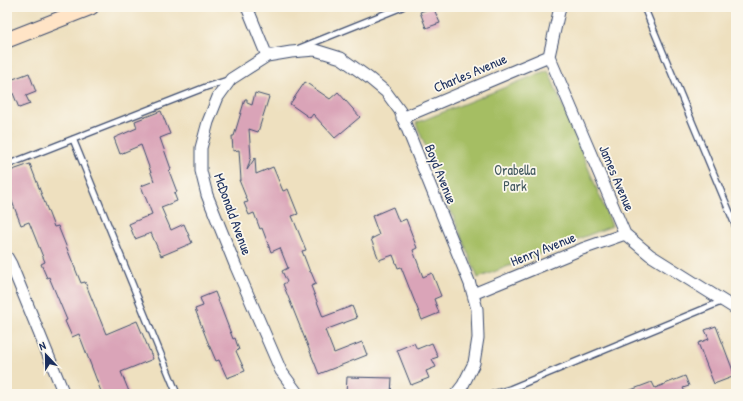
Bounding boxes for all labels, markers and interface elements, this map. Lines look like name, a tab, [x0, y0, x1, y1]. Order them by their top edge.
street label: Charles Avenue	[430, 48, 510, 96]
street label: Boyd Avenue	[420, 141, 462, 207]
street label: James Avenue	[595, 142, 640, 214]
park label: Orabella Park	[494, 160, 536, 195]
street label: McDonald Avenue	[210, 170, 257, 258]
street label: Henry Avenue	[507, 227, 579, 271]
north arrow	[26, 335, 66, 375]
text: N	[37, 338, 48, 353]

